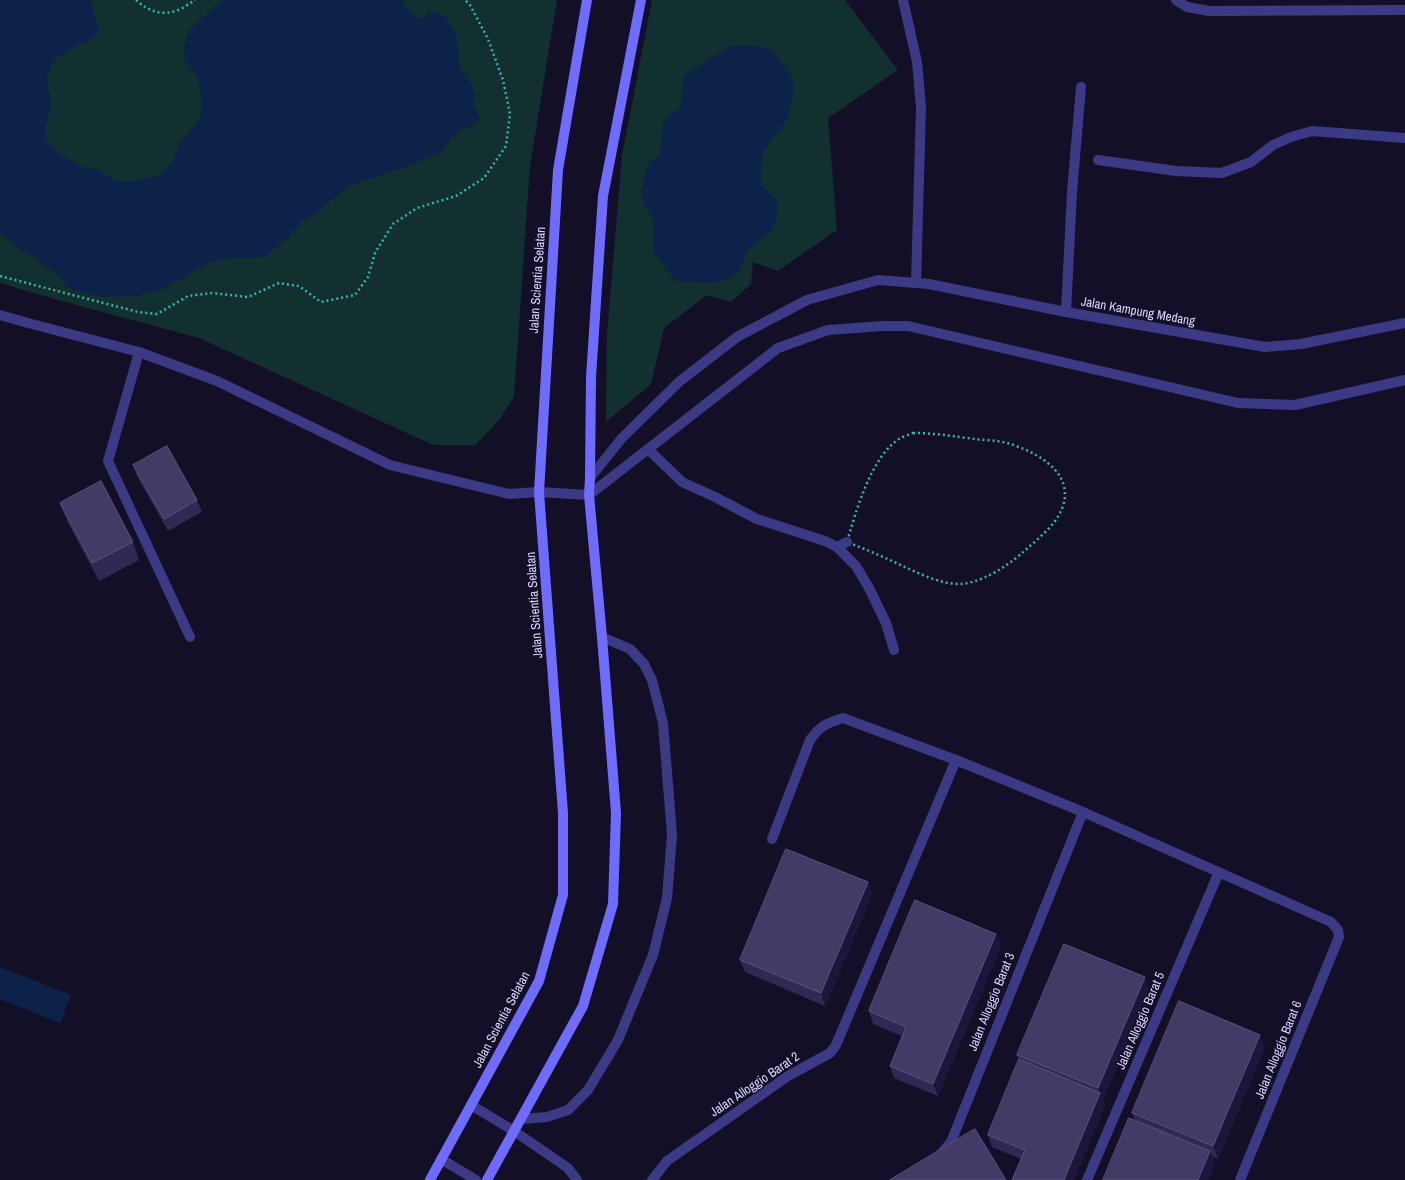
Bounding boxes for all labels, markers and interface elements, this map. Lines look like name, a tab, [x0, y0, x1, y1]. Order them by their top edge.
street label: Jalan Scientia Selatan	[526, 226, 550, 334]
street label: Jalan Kampung Medang	[1080, 294, 1196, 330]
street label: Jalan Scientia Selatan	[523, 551, 547, 659]
street label: Jalan Alloggio Barat 3	[965, 951, 1019, 1053]
street label: Jalan Scientia Selatan	[470, 969, 534, 1071]
street label: Jalan Alloggio Barat 5	[1113, 970, 1169, 1072]
street label: Jalan Alloggio Barat 6	[1252, 999, 1306, 1101]
street label: Jalan Alloggio Barat 2	[707, 1049, 803, 1121]

